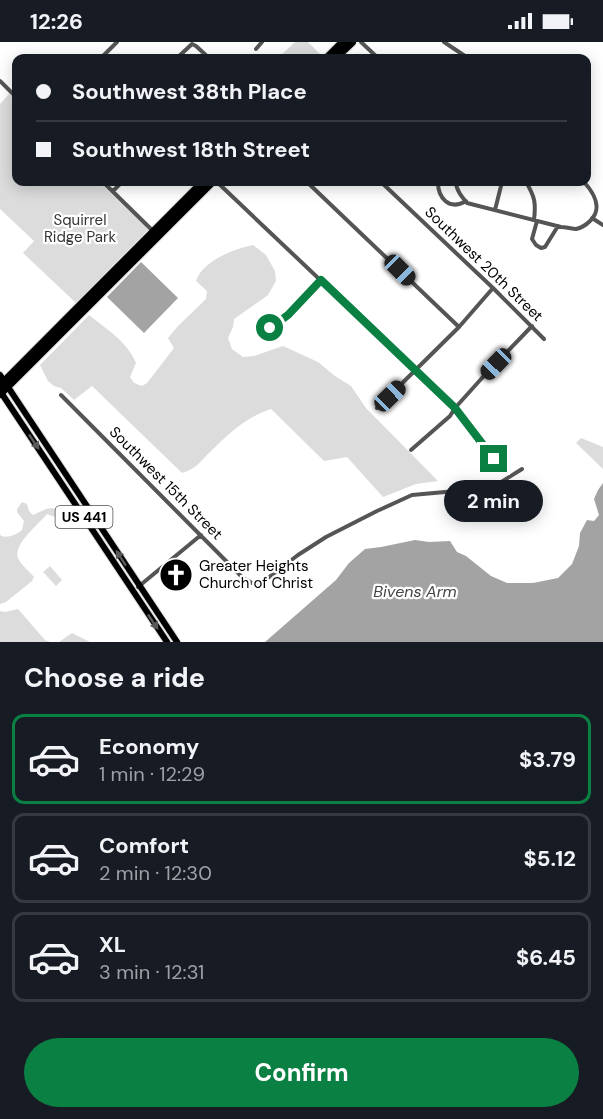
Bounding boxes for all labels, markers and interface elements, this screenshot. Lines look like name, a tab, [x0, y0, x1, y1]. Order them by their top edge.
text: 12:26	[30, 7, 83, 36]
text: Southwest 38th Place	[72, 77, 307, 106]
text: Southwest 18th Street	[72, 135, 310, 164]
street label: Southwest 20th Street	[421, 202, 548, 326]
park label: Squirrel Ridge Park	[44, 210, 116, 247]
car	[381, 251, 419, 289]
route start	[256, 314, 283, 341]
car	[477, 345, 515, 383]
car	[371, 377, 409, 415]
street label: Southwest 15th Street	[105, 422, 227, 544]
one-way arrow	[28, 433, 40, 449]
route end	[480, 445, 507, 472]
callout: 2 min	[444, 480, 544, 522]
text: 2 min	[467, 488, 520, 514]
road number: US 441	[56, 506, 112, 528]
one-way arrow	[116, 550, 127, 566]
place label: Greater Heights Church of Christ	[199, 556, 313, 593]
church icon: Greater Heights Church of Christ	[158, 557, 194, 593]
water label: Bivens Arm	[373, 581, 457, 602]
one-way arrow	[148, 613, 159, 630]
text: Choose a ride	[24, 660, 205, 695]
icon: car	[27, 732, 81, 786]
text: Economy	[99, 732, 199, 761]
text: $3.79	[519, 745, 576, 774]
text: 1 min · 12:29	[99, 761, 205, 787]
icon: car	[27, 831, 81, 885]
text: Comfort	[99, 831, 189, 860]
text: $5.12	[524, 844, 576, 873]
text: 2 min · 12:30	[99, 860, 212, 886]
icon: car	[27, 930, 81, 984]
text: XL	[99, 930, 126, 959]
text: $6.45	[516, 943, 576, 972]
text: 3 min · 12:31	[99, 959, 204, 985]
button: Confirm	[24, 1038, 579, 1107]

